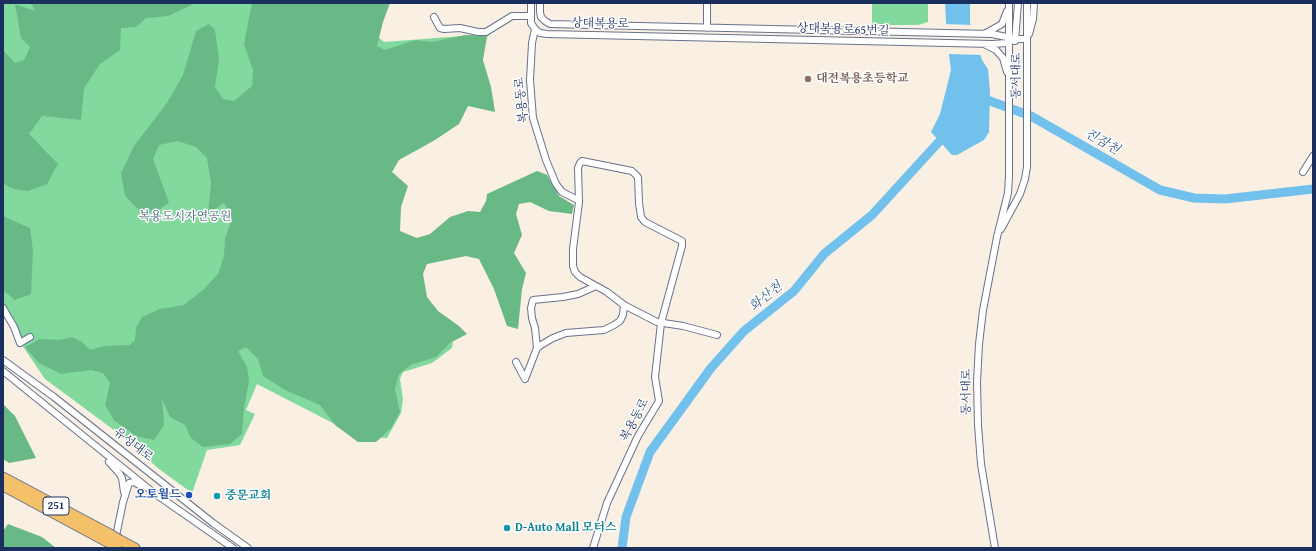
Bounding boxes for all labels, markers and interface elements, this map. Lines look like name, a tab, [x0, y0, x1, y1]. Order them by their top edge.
street label: 상대복용로	[571, 16, 629, 32]
street label: 상대복용로65번길	[796, 21, 890, 39]
street label: 동서대로	[1010, 53, 1024, 99]
place label: 대전복용초등학교	[816, 72, 909, 86]
marker: 대전복용초등학교	[803, 74, 813, 84]
street label: 복용동로	[512, 76, 532, 124]
water label: 진잠천	[1082, 126, 1122, 158]
park label: 복용도시자연공원	[139, 210, 231, 224]
water label: 화산천	[746, 279, 786, 315]
street label: 동서대로	[960, 369, 974, 415]
street label: 복용동로	[618, 396, 652, 444]
street label: 유성대로	[110, 425, 156, 465]
place label: 오토월드	[135, 488, 181, 502]
place label: 중문교회	[225, 489, 271, 503]
marker: 오토월드	[184, 490, 194, 500]
marker: 중문교회	[212, 491, 222, 501]
road number: 251	[43, 497, 69, 515]
place label: D-Auto Mall 모터스	[515, 521, 617, 535]
marker: D-Auto Mall 모터스	[502, 523, 512, 533]

